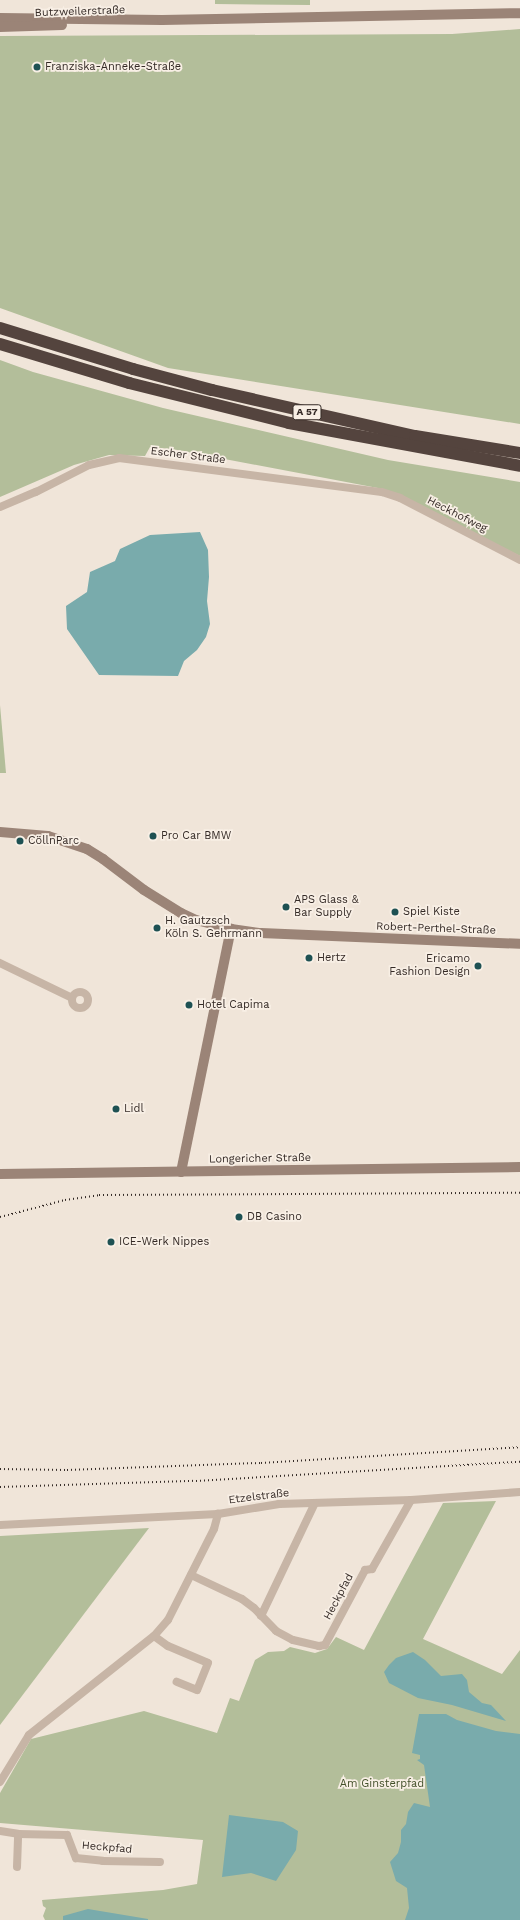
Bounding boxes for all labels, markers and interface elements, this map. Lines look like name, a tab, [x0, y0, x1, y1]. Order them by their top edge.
street label: Butzweilerstraße	[34, 4, 126, 20]
place label: Franziska-Anneke-Straße	[45, 60, 181, 74]
marker: Franziska-Anneke-Straße	[32, 62, 42, 72]
road number: A 57	[292, 404, 322, 420]
street label: Escher Straße	[150, 445, 226, 467]
street label: Heckhofweg	[425, 494, 489, 536]
place label: Pro Car BMW	[161, 829, 232, 843]
marker: Pro Car BMW	[148, 831, 158, 841]
place label: CöllnParc	[28, 834, 79, 848]
marker: CöllnParc	[15, 836, 25, 846]
place label: APS Glass & Bar Supply	[294, 894, 359, 920]
marker: APS Glass & Bar Supply	[281, 902, 291, 912]
place label: Spiel Kiste	[403, 905, 460, 919]
marker: Spiel Kiste	[390, 907, 400, 917]
place label: H. Gautzsch Köln S. Gehrmann	[165, 915, 262, 941]
street label: Robert-Perthel-Straße	[376, 920, 496, 938]
marker: H. Gautzsch Köln S. Gehrmann	[152, 923, 162, 933]
place label: Hertz	[317, 951, 346, 965]
marker: Hertz	[304, 953, 314, 963]
place label: Ericamo Fashion Design	[389, 953, 470, 979]
marker: Ericamo Fashion Design	[473, 961, 483, 971]
place label: Hotel Capima	[197, 998, 270, 1012]
marker: Hotel Capima	[184, 1000, 194, 1010]
place label: Lidl	[124, 1102, 144, 1116]
marker: Lidl	[111, 1104, 121, 1114]
street label: Longericher Straße	[209, 1152, 311, 1166]
place label: DB Casino	[247, 1210, 302, 1224]
marker: DB Casino	[234, 1212, 244, 1222]
place label: ICE-Werk Nippes	[119, 1235, 209, 1249]
marker: ICE-Werk Nippes	[106, 1237, 116, 1247]
street label: Etzelstraße	[228, 1487, 290, 1507]
street label: Heckpfad	[321, 1572, 357, 1622]
park label: Am Ginsterpfad	[340, 1777, 424, 1791]
street label: Heckpfad	[81, 1839, 133, 1857]

